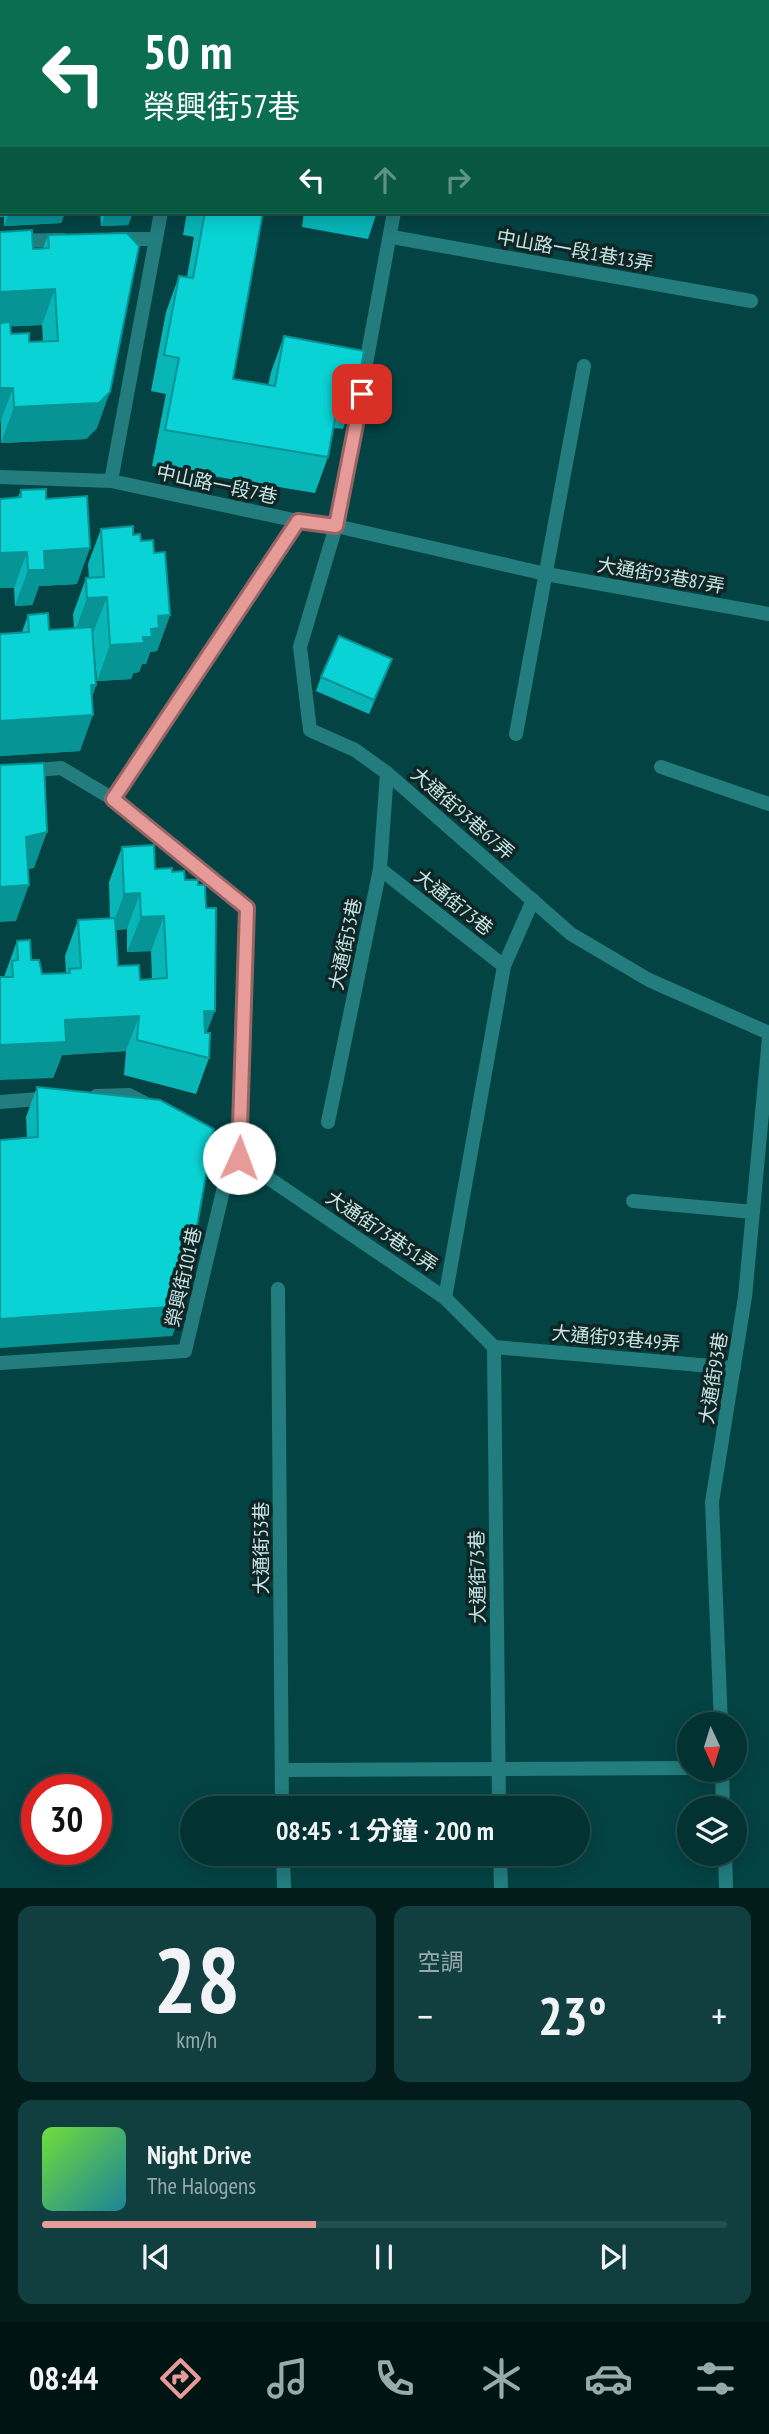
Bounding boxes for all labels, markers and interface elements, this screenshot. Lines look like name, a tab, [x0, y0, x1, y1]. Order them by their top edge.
text: 50 m	[143, 19, 232, 83]
icon: left	[28, 28, 119, 119]
text: 榮興街57巷	[143, 85, 300, 127]
icon: left	[293, 161, 331, 199]
icon: ahead	[366, 161, 404, 199]
icon: right	[439, 161, 477, 199]
street label: 中山路一段1巷13弄	[495, 224, 655, 276]
pin	[332, 364, 392, 424]
icon: arrive	[343, 375, 381, 413]
street label: 中山路一段7巷	[155, 460, 279, 508]
street label: 大通街93巷87弄	[595, 552, 727, 598]
street label: 大通街93巷67弄	[406, 762, 520, 864]
street label: 大通街73巷	[410, 864, 498, 940]
street label: 大通街53巷	[324, 896, 366, 992]
position arrow	[202, 1121, 276, 1195]
street label: 大通街73巷51弄	[322, 1185, 442, 1277]
street label: 榮興街101巷	[160, 1225, 206, 1329]
street label: 大通街93巷49弄	[551, 1320, 681, 1356]
street label: 大通街93巷	[694, 1330, 732, 1426]
street label: 大通街53巷	[249, 1501, 273, 1595]
street label: 大通街73巷	[464, 1530, 490, 1624]
north arrow	[677, 1712, 747, 1782]
map controls	[677, 1712, 747, 1866]
speed limit sign: 30	[21, 1774, 112, 1865]
button: layers	[677, 1796, 747, 1866]
text: 08:45 · 1 分鐘 · 200 m	[276, 1814, 494, 1847]
text: 28	[153, 1920, 240, 2038]
text: 空調	[418, 1947, 464, 1976]
text: 23°	[538, 1982, 607, 2049]
text: −	[418, 1991, 433, 2040]
text: +	[711, 1991, 727, 2040]
text: km/h	[176, 2025, 217, 2054]
text: Night Drive	[147, 2138, 252, 2171]
text: The Halogens	[147, 2171, 256, 2200]
icon: previous	[137, 2238, 175, 2276]
icon: pause	[365, 2238, 403, 2276]
icon: next	[594, 2238, 632, 2276]
icon: directions	[156, 2354, 205, 2403]
icon: music	[263, 2354, 312, 2403]
icon: phone	[370, 2354, 419, 2403]
icon: climate	[477, 2354, 526, 2403]
icon: car	[584, 2354, 633, 2403]
icon: filters	[691, 2354, 740, 2403]
text: 08:44	[29, 2357, 98, 2399]

